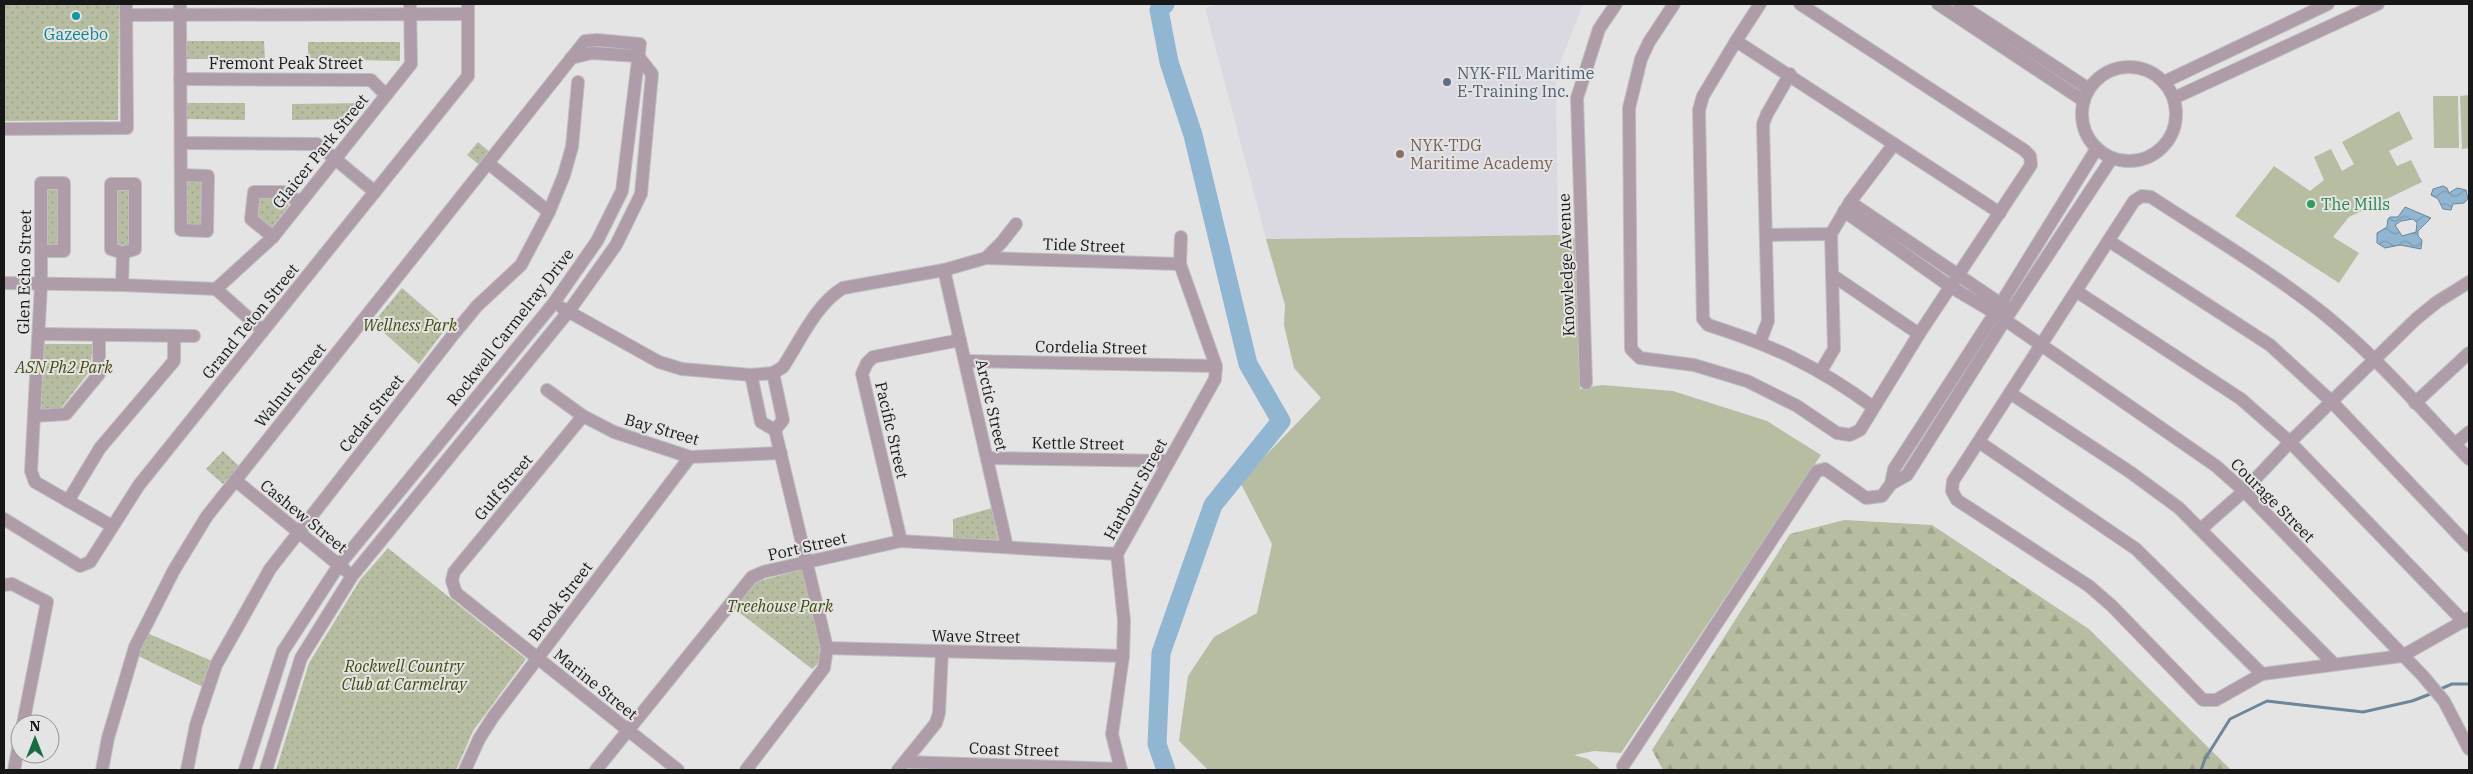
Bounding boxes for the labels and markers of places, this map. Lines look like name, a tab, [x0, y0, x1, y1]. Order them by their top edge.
marker: Gazeebo	[70, 10, 82, 22]
place label: Gazeebo	[44, 24, 108, 44]
place label: NYK-FIL Maritime E-Training Inc.	[1457, 63, 1594, 101]
marker: NYK-FIL Maritime E-Training Inc.	[1441, 76, 1453, 88]
place label: NYK-TDG Maritime Academy	[1410, 135, 1553, 173]
marker: NYK-TDG Maritime Academy	[1394, 148, 1406, 160]
place label: The Mills	[2321, 194, 2390, 214]
marker: The Mills	[2305, 198, 2317, 210]

